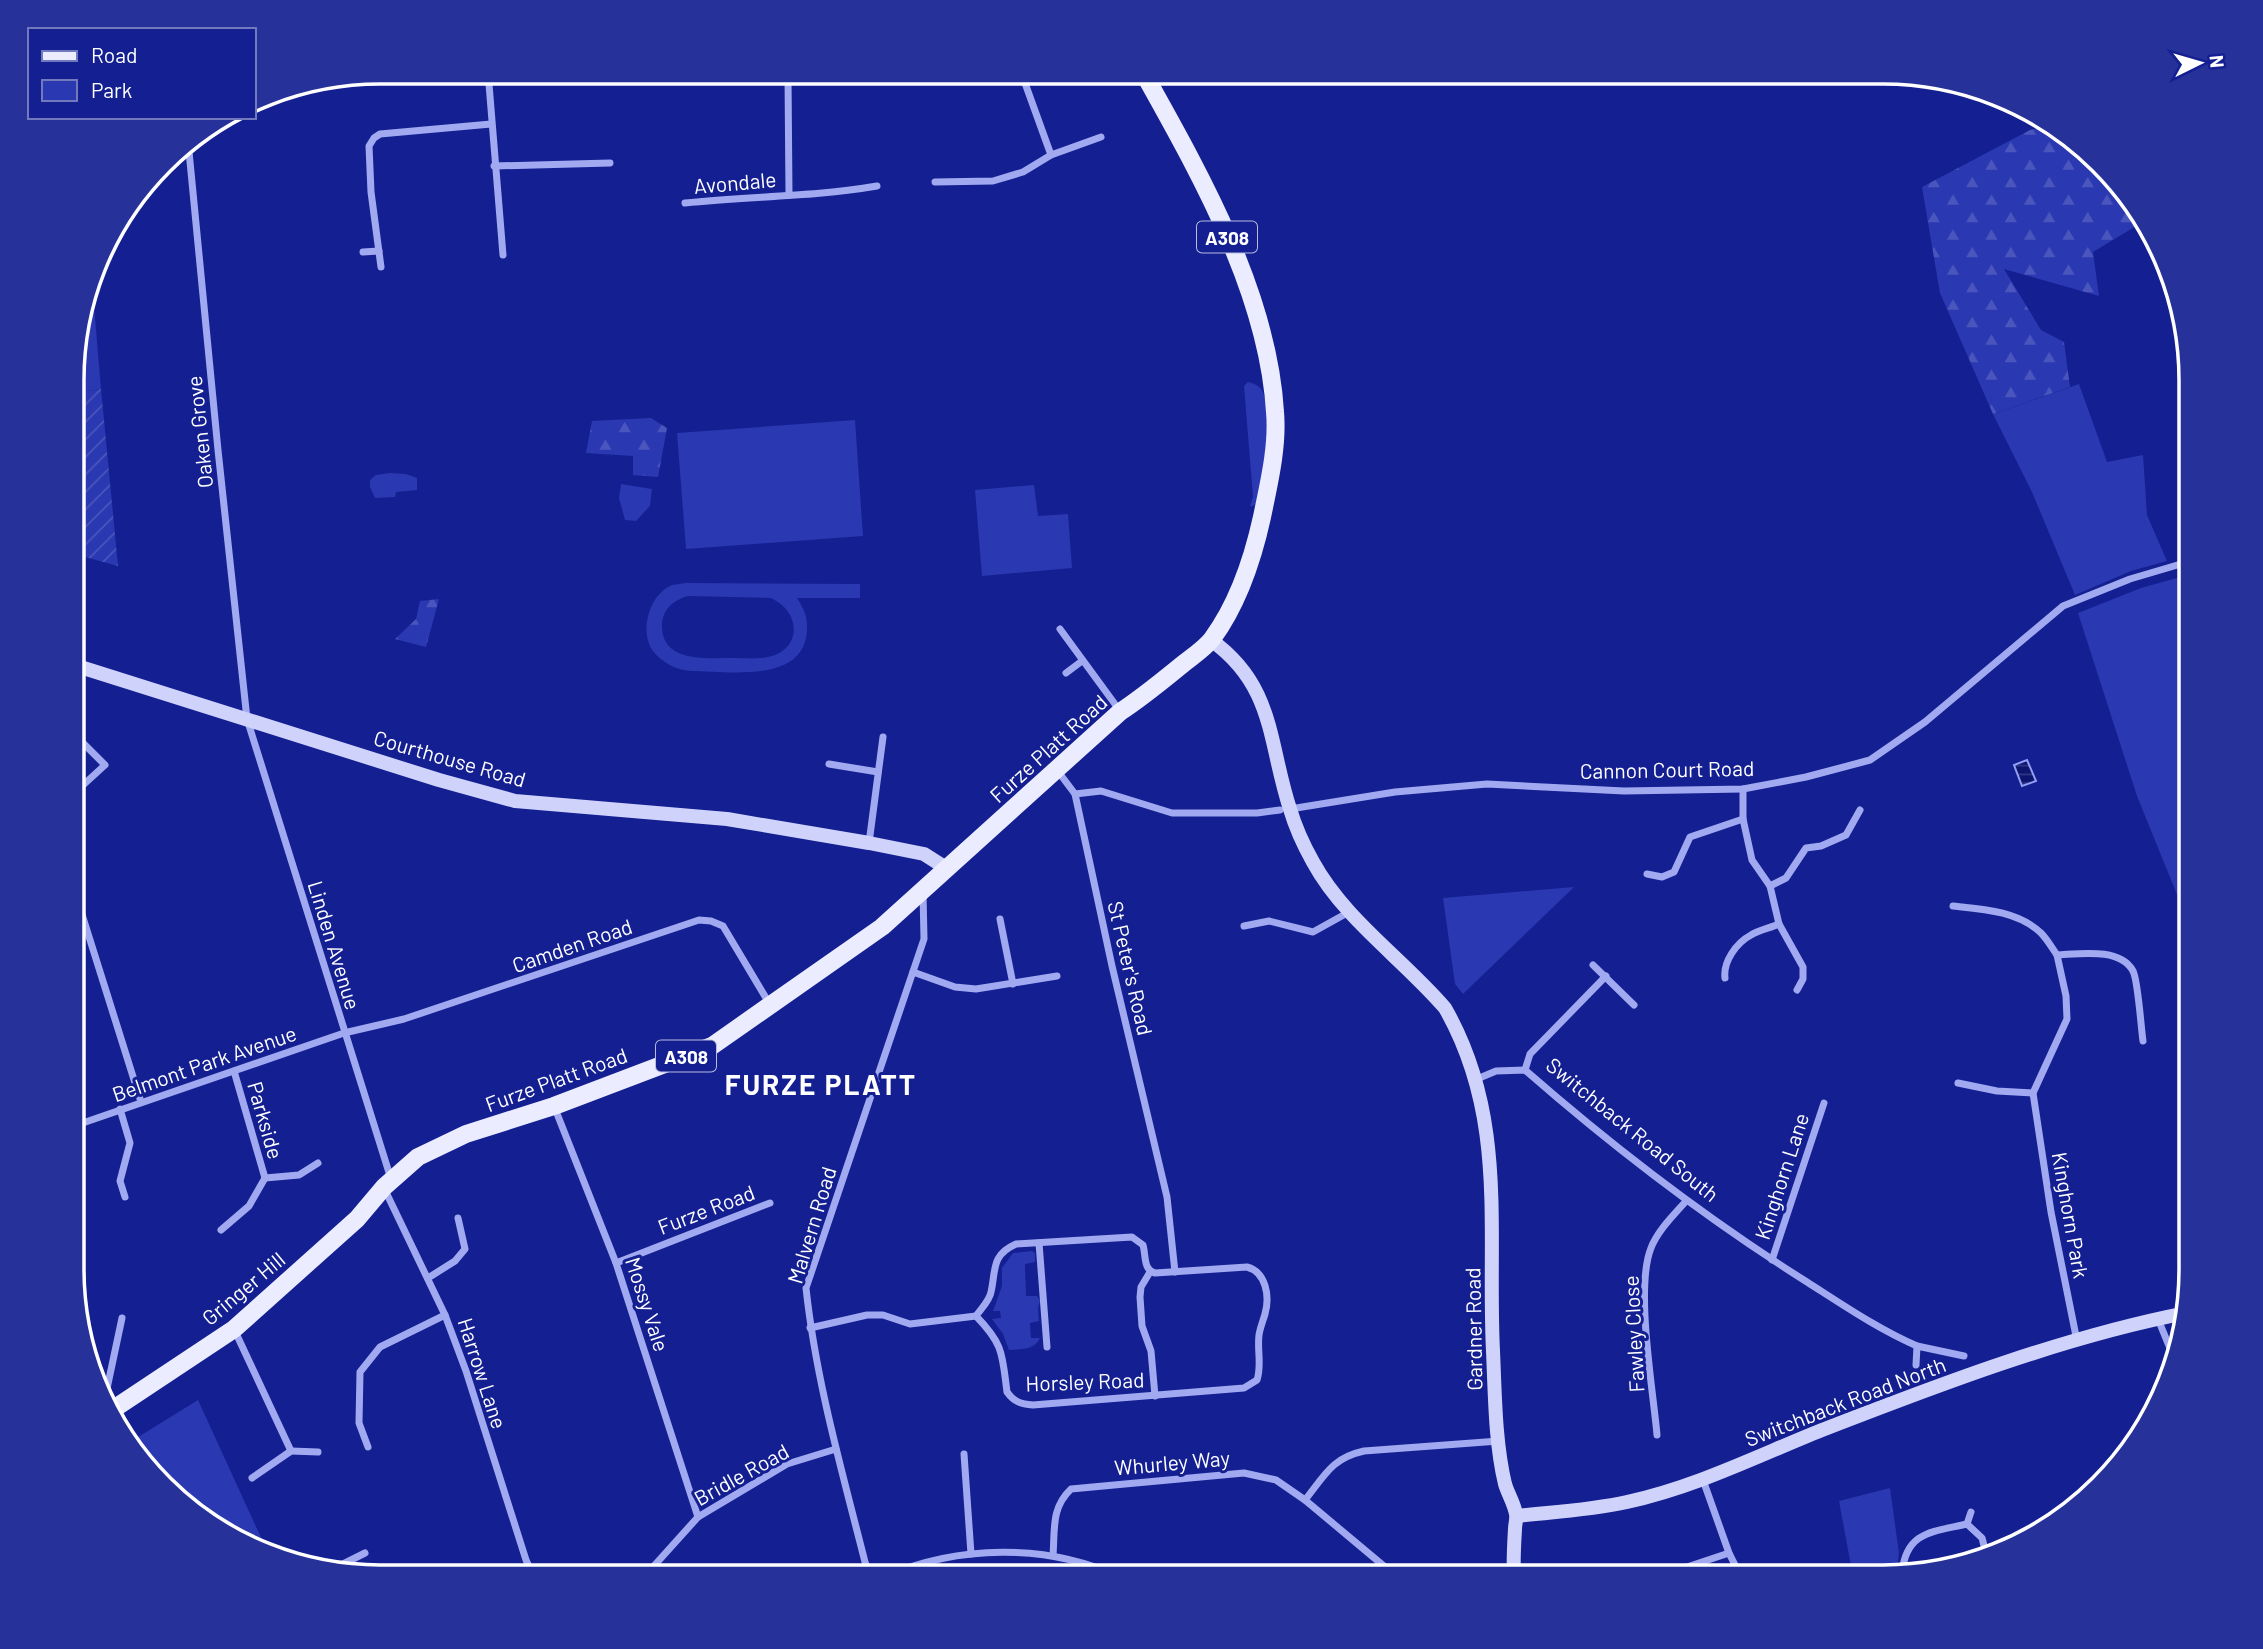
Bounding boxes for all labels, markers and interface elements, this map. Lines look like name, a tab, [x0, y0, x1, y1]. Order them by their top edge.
legend	[28, 28, 256, 119]
north arrow	[2165, 28, 2235, 98]
text: Road	[91, 42, 137, 67]
text: N	[2205, 54, 2229, 69]
text: Park	[91, 77, 132, 102]
street label: Avondale	[693, 166, 777, 198]
road number: A308	[1197, 221, 1257, 252]
street label: Oaken Grove	[181, 375, 217, 489]
street label: Furze Platt Road	[984, 689, 1112, 807]
street label: Courthouse Road	[371, 724, 529, 792]
street label: Cannon Court Road	[1580, 755, 1754, 783]
street label: Linden Avenue	[304, 878, 366, 1012]
street label: St Peter's Road	[1103, 898, 1159, 1038]
street label: Camden Road	[509, 913, 635, 977]
street label: Belmont Park Avenue	[109, 1020, 299, 1106]
road number: A308	[656, 1040, 716, 1072]
street label: Furze Platt Road	[482, 1042, 630, 1116]
street label: Switchback Road South	[1542, 1052, 1724, 1206]
district label: FURZE PLATT	[725, 1067, 917, 1101]
street label: Parkside	[243, 1078, 289, 1162]
street label: Kinghorn Lane	[1749, 1110, 1813, 1242]
street label: Kinghorn Park	[2048, 1150, 2094, 1280]
street label: Malvern Road	[781, 1163, 841, 1287]
street label: Furze Road	[654, 1179, 758, 1239]
street label: Gringer Hill	[197, 1246, 289, 1330]
street label: Mossy Vale	[621, 1254, 675, 1354]
street label: Gardner Road	[1459, 1267, 1487, 1391]
street label: Fawley Close	[1617, 1275, 1649, 1393]
street label: Harrow Lane	[453, 1314, 513, 1432]
street label: Switchback Road North	[1741, 1351, 1949, 1451]
street label: Horsley Road	[1025, 1366, 1145, 1396]
street label: Bridle Road	[689, 1438, 793, 1510]
street label: Whurley Way	[1113, 1444, 1231, 1480]

